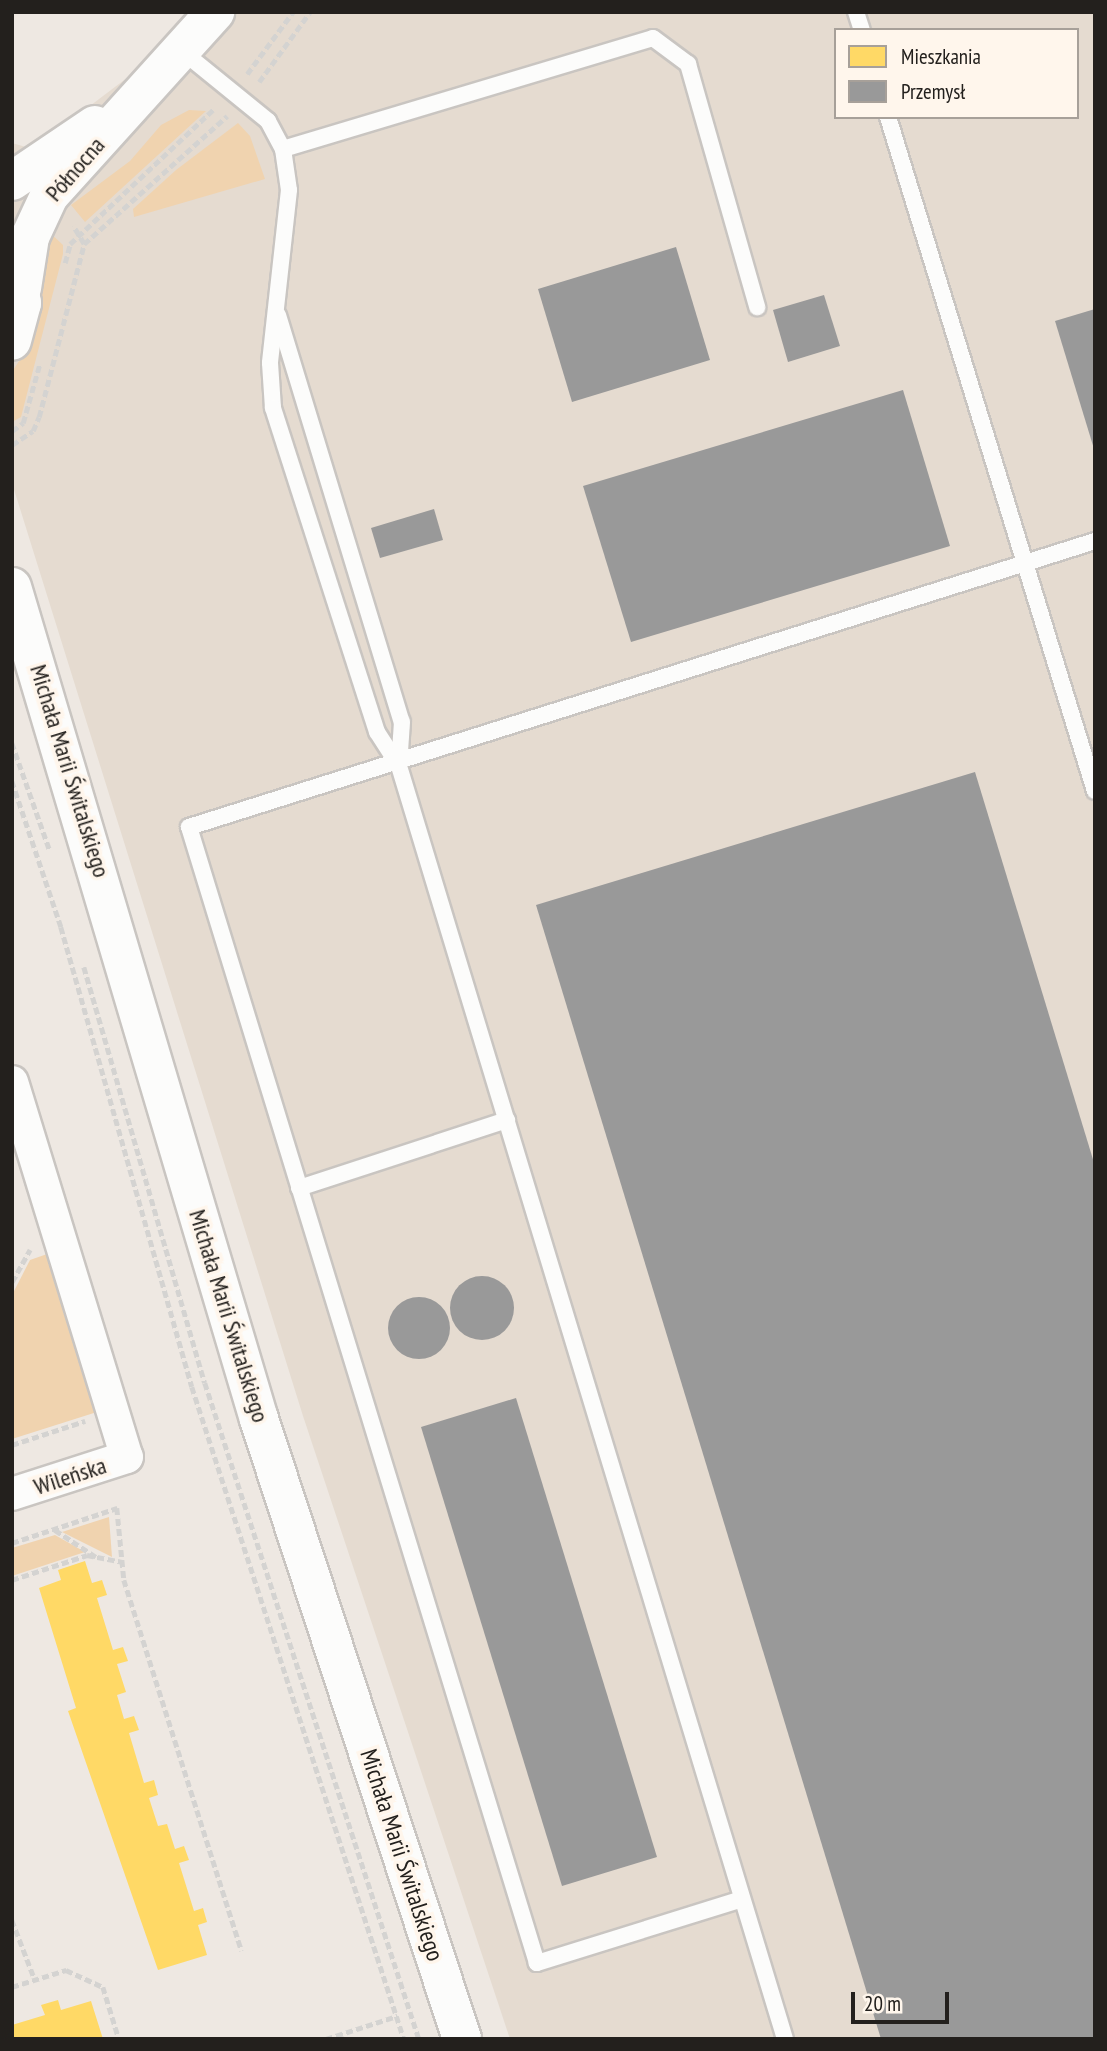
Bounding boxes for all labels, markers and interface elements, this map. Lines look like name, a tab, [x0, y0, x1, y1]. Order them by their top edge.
legend	[834, 28, 1079, 119]
text: Mieszkania	[901, 43, 981, 70]
text: Przemysł	[901, 78, 965, 105]
street label: Północna	[39, 131, 111, 207]
street label: Michała Marii Świtalskiego	[24, 661, 116, 881]
street label: Michała Marii Świtalskiego	[183, 1206, 275, 1426]
street label: Wileńska	[30, 1451, 110, 1501]
street label: Michała Marii Świtalskiego	[354, 1745, 450, 1965]
scale bar	[855, 1978, 953, 2022]
text: 20 m	[864, 1990, 901, 2017]

